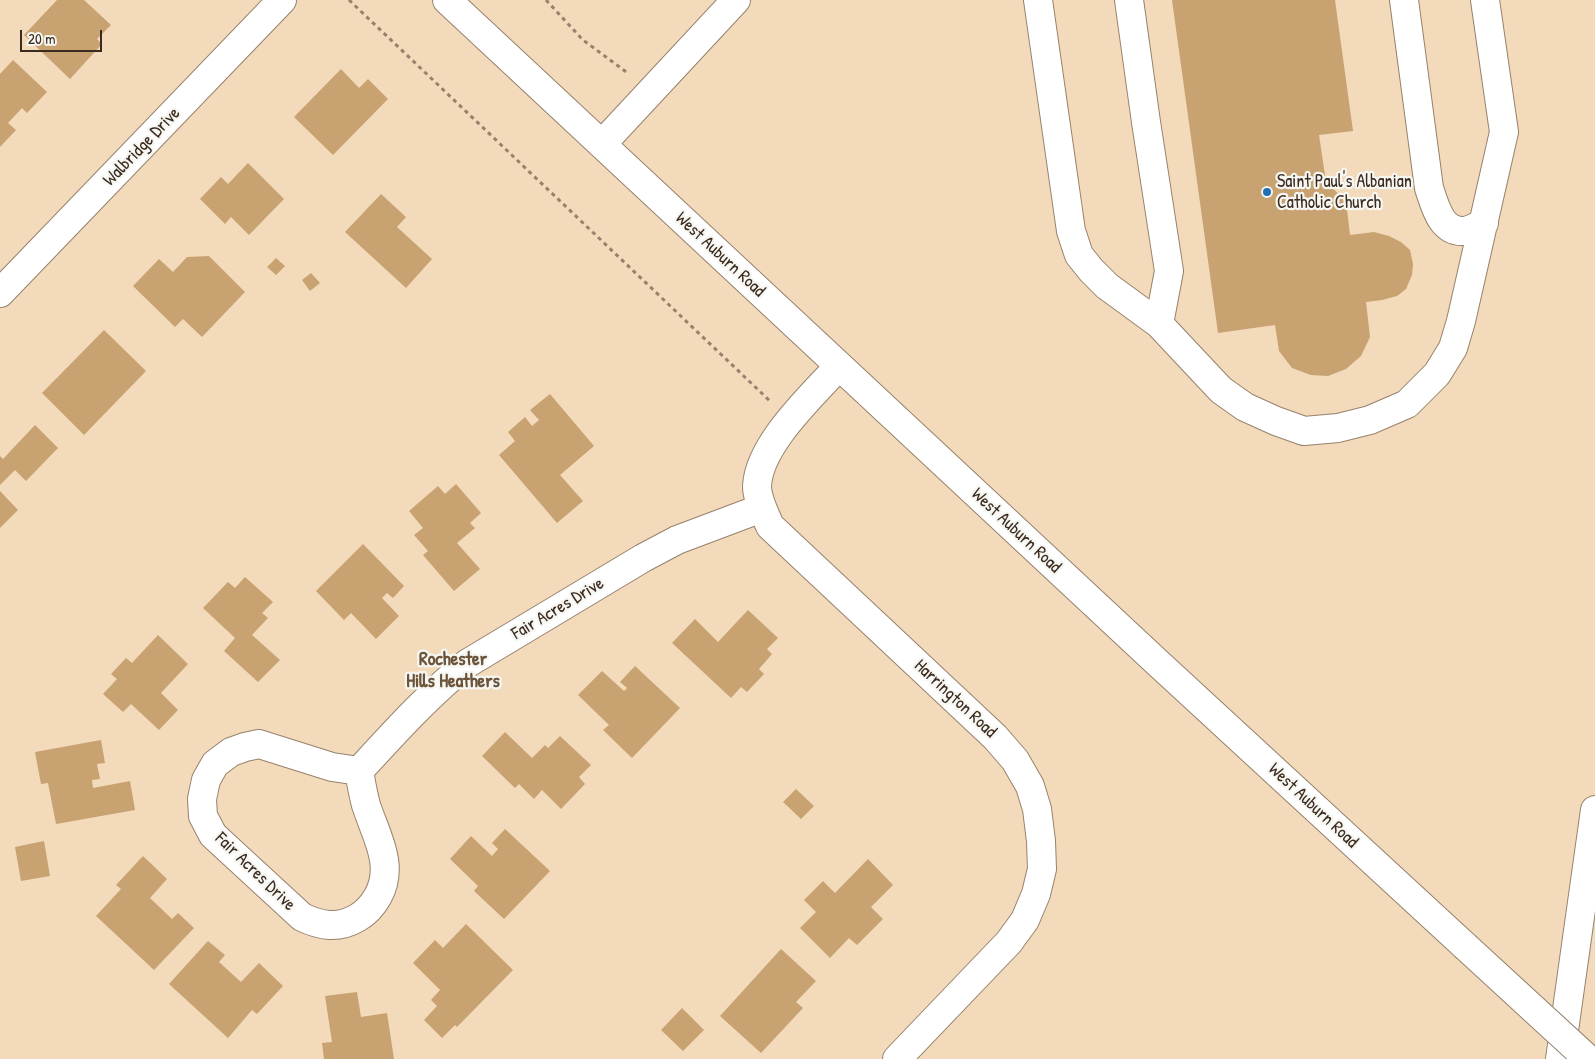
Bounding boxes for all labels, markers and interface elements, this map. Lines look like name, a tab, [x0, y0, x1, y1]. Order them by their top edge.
scale bar	[22, 20, 105, 52]
text: 20 m	[28, 28, 55, 49]
street label: Walbridge Drive	[99, 103, 185, 191]
place label: Saint Paul's Albanian Catholic Church	[1277, 171, 1412, 213]
marker: Saint Paul's Albanian Catholic Church	[1261, 186, 1273, 198]
street label: West Auburn Road	[671, 208, 769, 302]
street label: West Auburn Road	[967, 484, 1065, 578]
street label: Fair Acres Drive	[508, 573, 608, 645]
district label: Rochester Hills Heathers	[406, 649, 500, 693]
street label: Harrington Road	[909, 655, 1001, 743]
street label: West Auburn Road	[1264, 759, 1362, 853]
street label: Fair Acres Drive	[210, 828, 300, 916]

